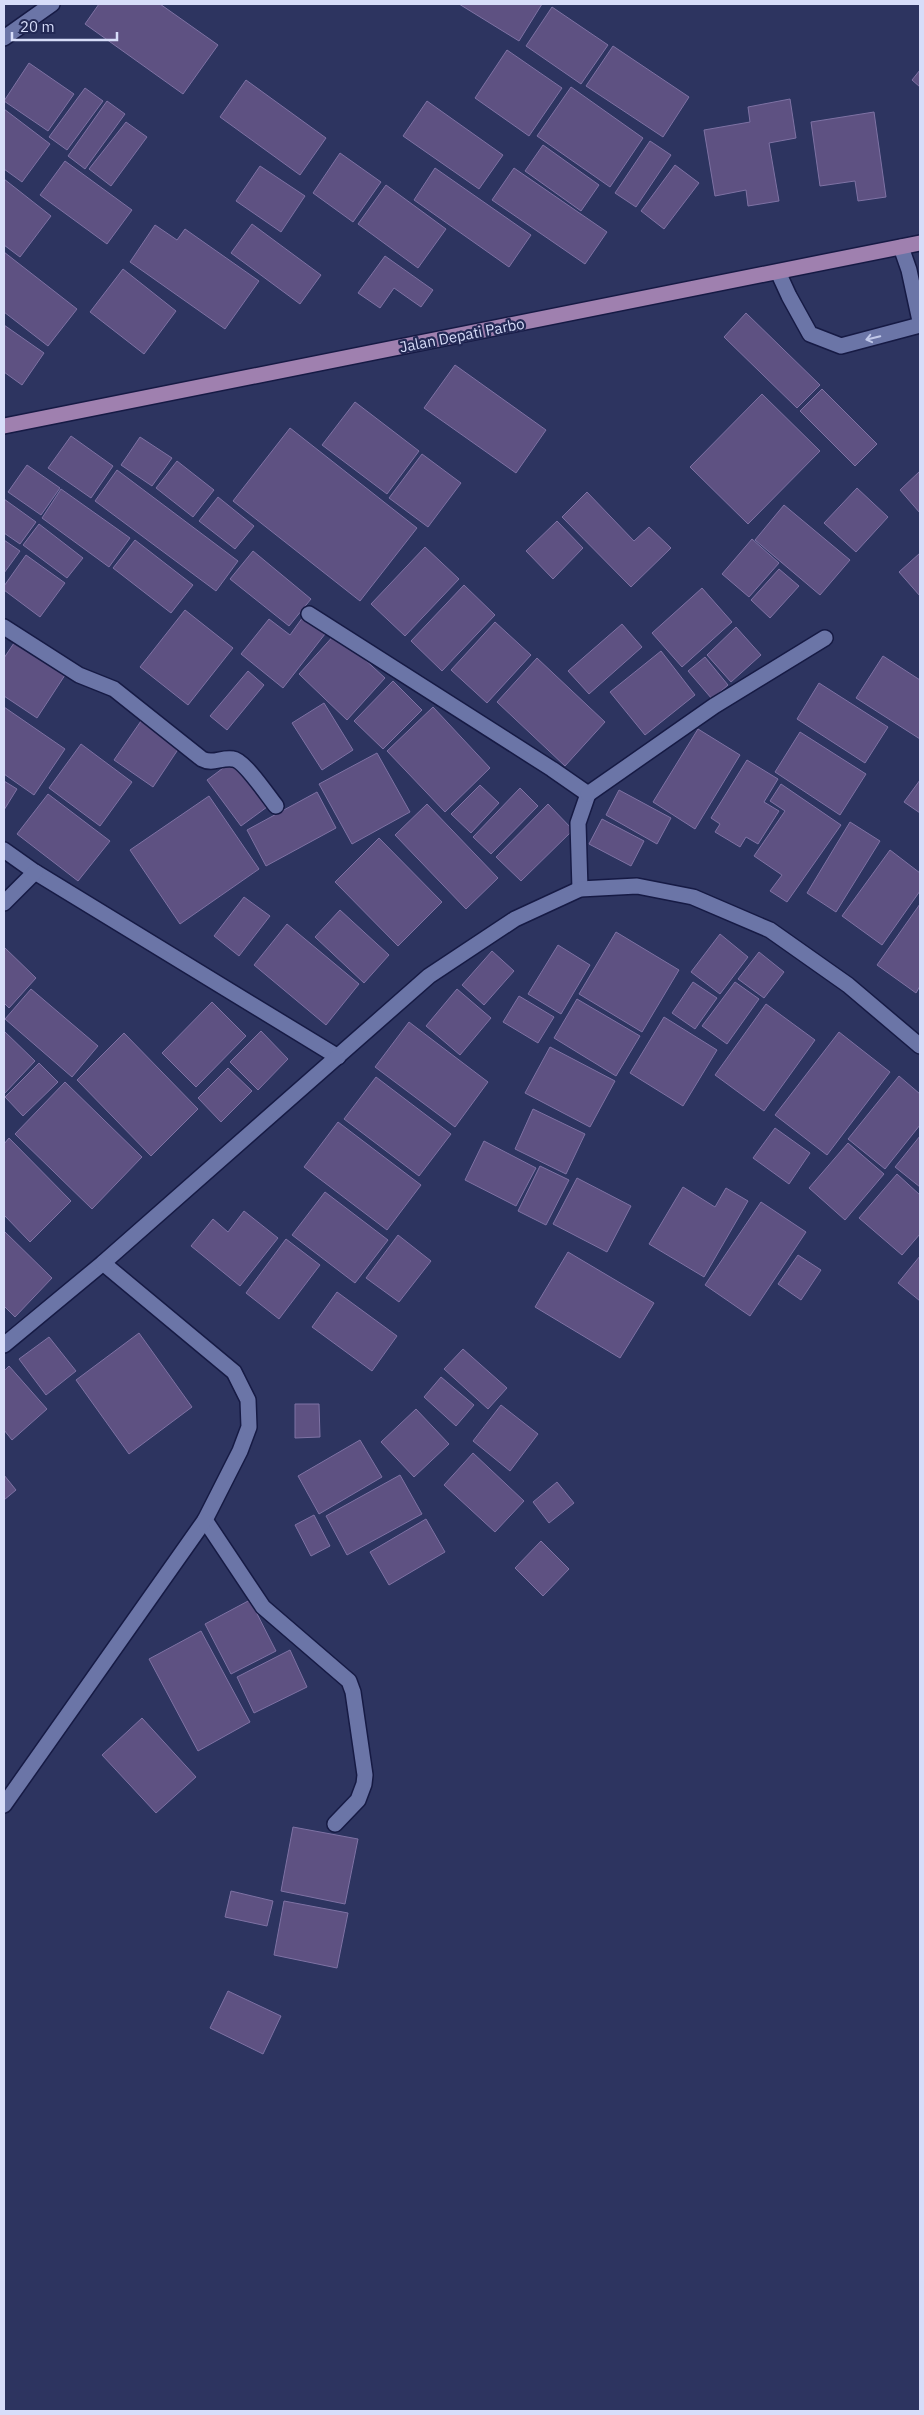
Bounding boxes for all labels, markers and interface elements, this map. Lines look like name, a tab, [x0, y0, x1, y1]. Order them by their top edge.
scale bar	[12, 10, 118, 42]
text: 20 m	[20, 17, 55, 36]
street label: Jalan Depati Parbo	[398, 314, 526, 356]
one-way arrow	[866, 333, 882, 343]

